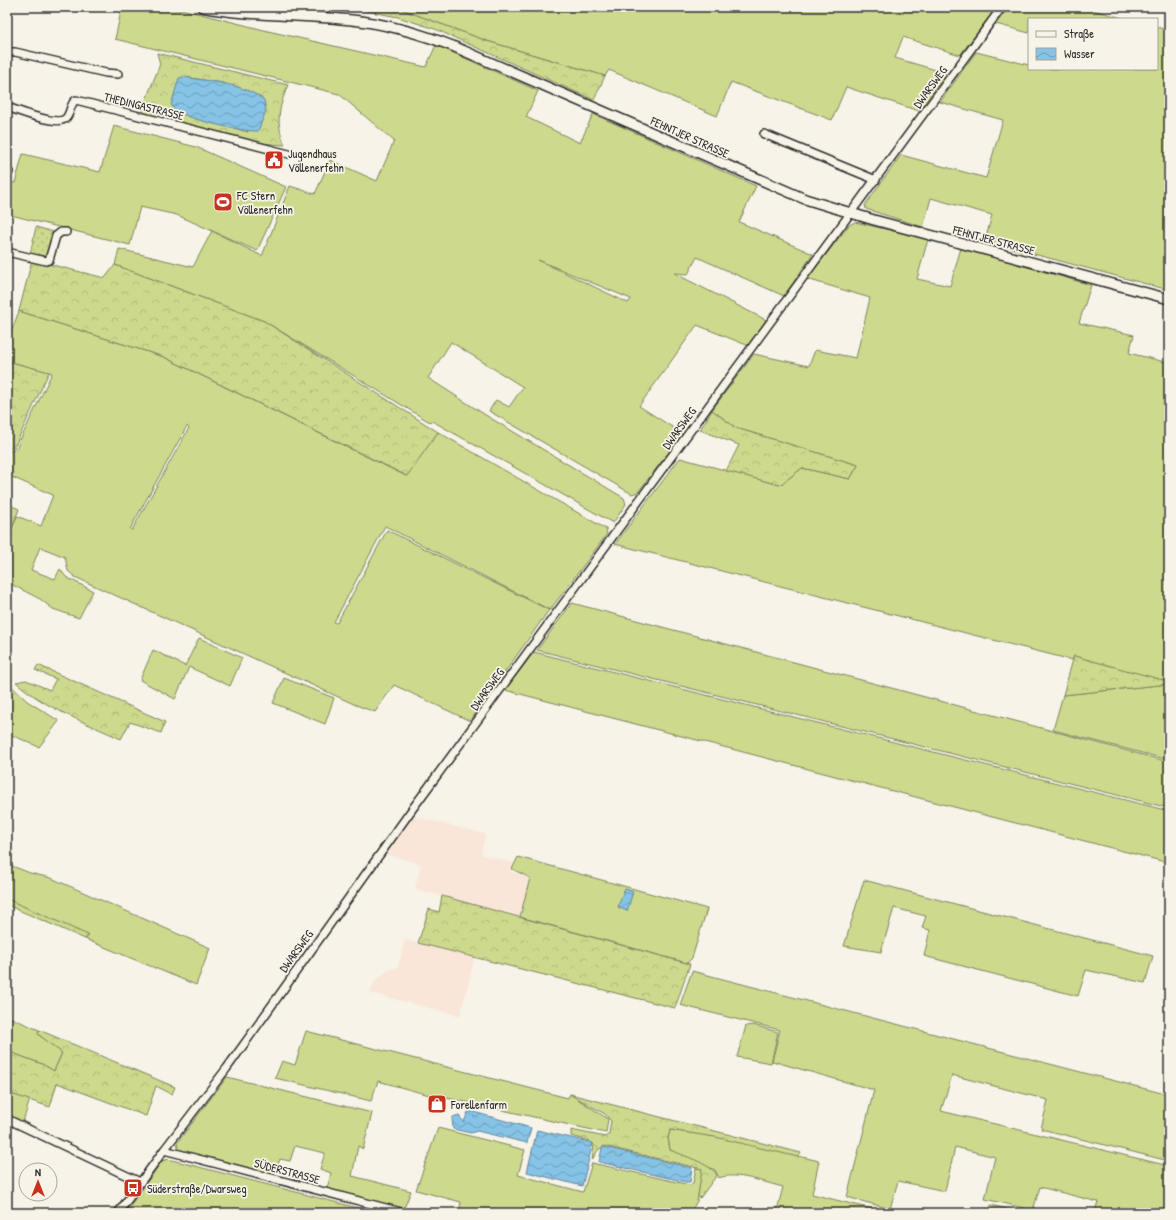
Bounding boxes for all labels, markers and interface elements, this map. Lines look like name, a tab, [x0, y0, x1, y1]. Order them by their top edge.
legend	[1028, 18, 1158, 70]
text: Straße	[1064, 25, 1094, 42]
text: Wasser	[1064, 45, 1095, 62]
street label: DWARSWEG	[909, 62, 951, 112]
street label: THEDINGASTRASSE	[102, 88, 186, 124]
street label: FEHNTJER STRASSE	[647, 112, 733, 162]
place label: Jugendhaus Völlenerfehn	[288, 145, 344, 176]
public building icon: Jugendhaus Völlenerfehn	[263, 149, 285, 171]
place label: FC Stern Völlenerfehn	[236, 187, 293, 218]
sports icon: FC Stern Völlenerfehn	[212, 191, 234, 213]
street label: FEHNTJER STRASSE	[950, 221, 1037, 259]
street label: DWARSWEG	[658, 403, 700, 453]
street label: DWARSWEG	[466, 664, 508, 714]
street label: DWARSWEG	[275, 926, 317, 976]
shop icon: Forellenfarm	[426, 1093, 448, 1115]
place label: Forellenfarm	[450, 1096, 507, 1113]
street label: SÜDERSTRASSE	[252, 1154, 322, 1188]
north arrow	[18, 1162, 58, 1202]
text: N	[35, 1165, 41, 1179]
bus stop icon: Süderstraße/Dwarsweg	[122, 1177, 144, 1199]
place label: Süderstraße/Dwarsweg	[147, 1180, 247, 1197]

